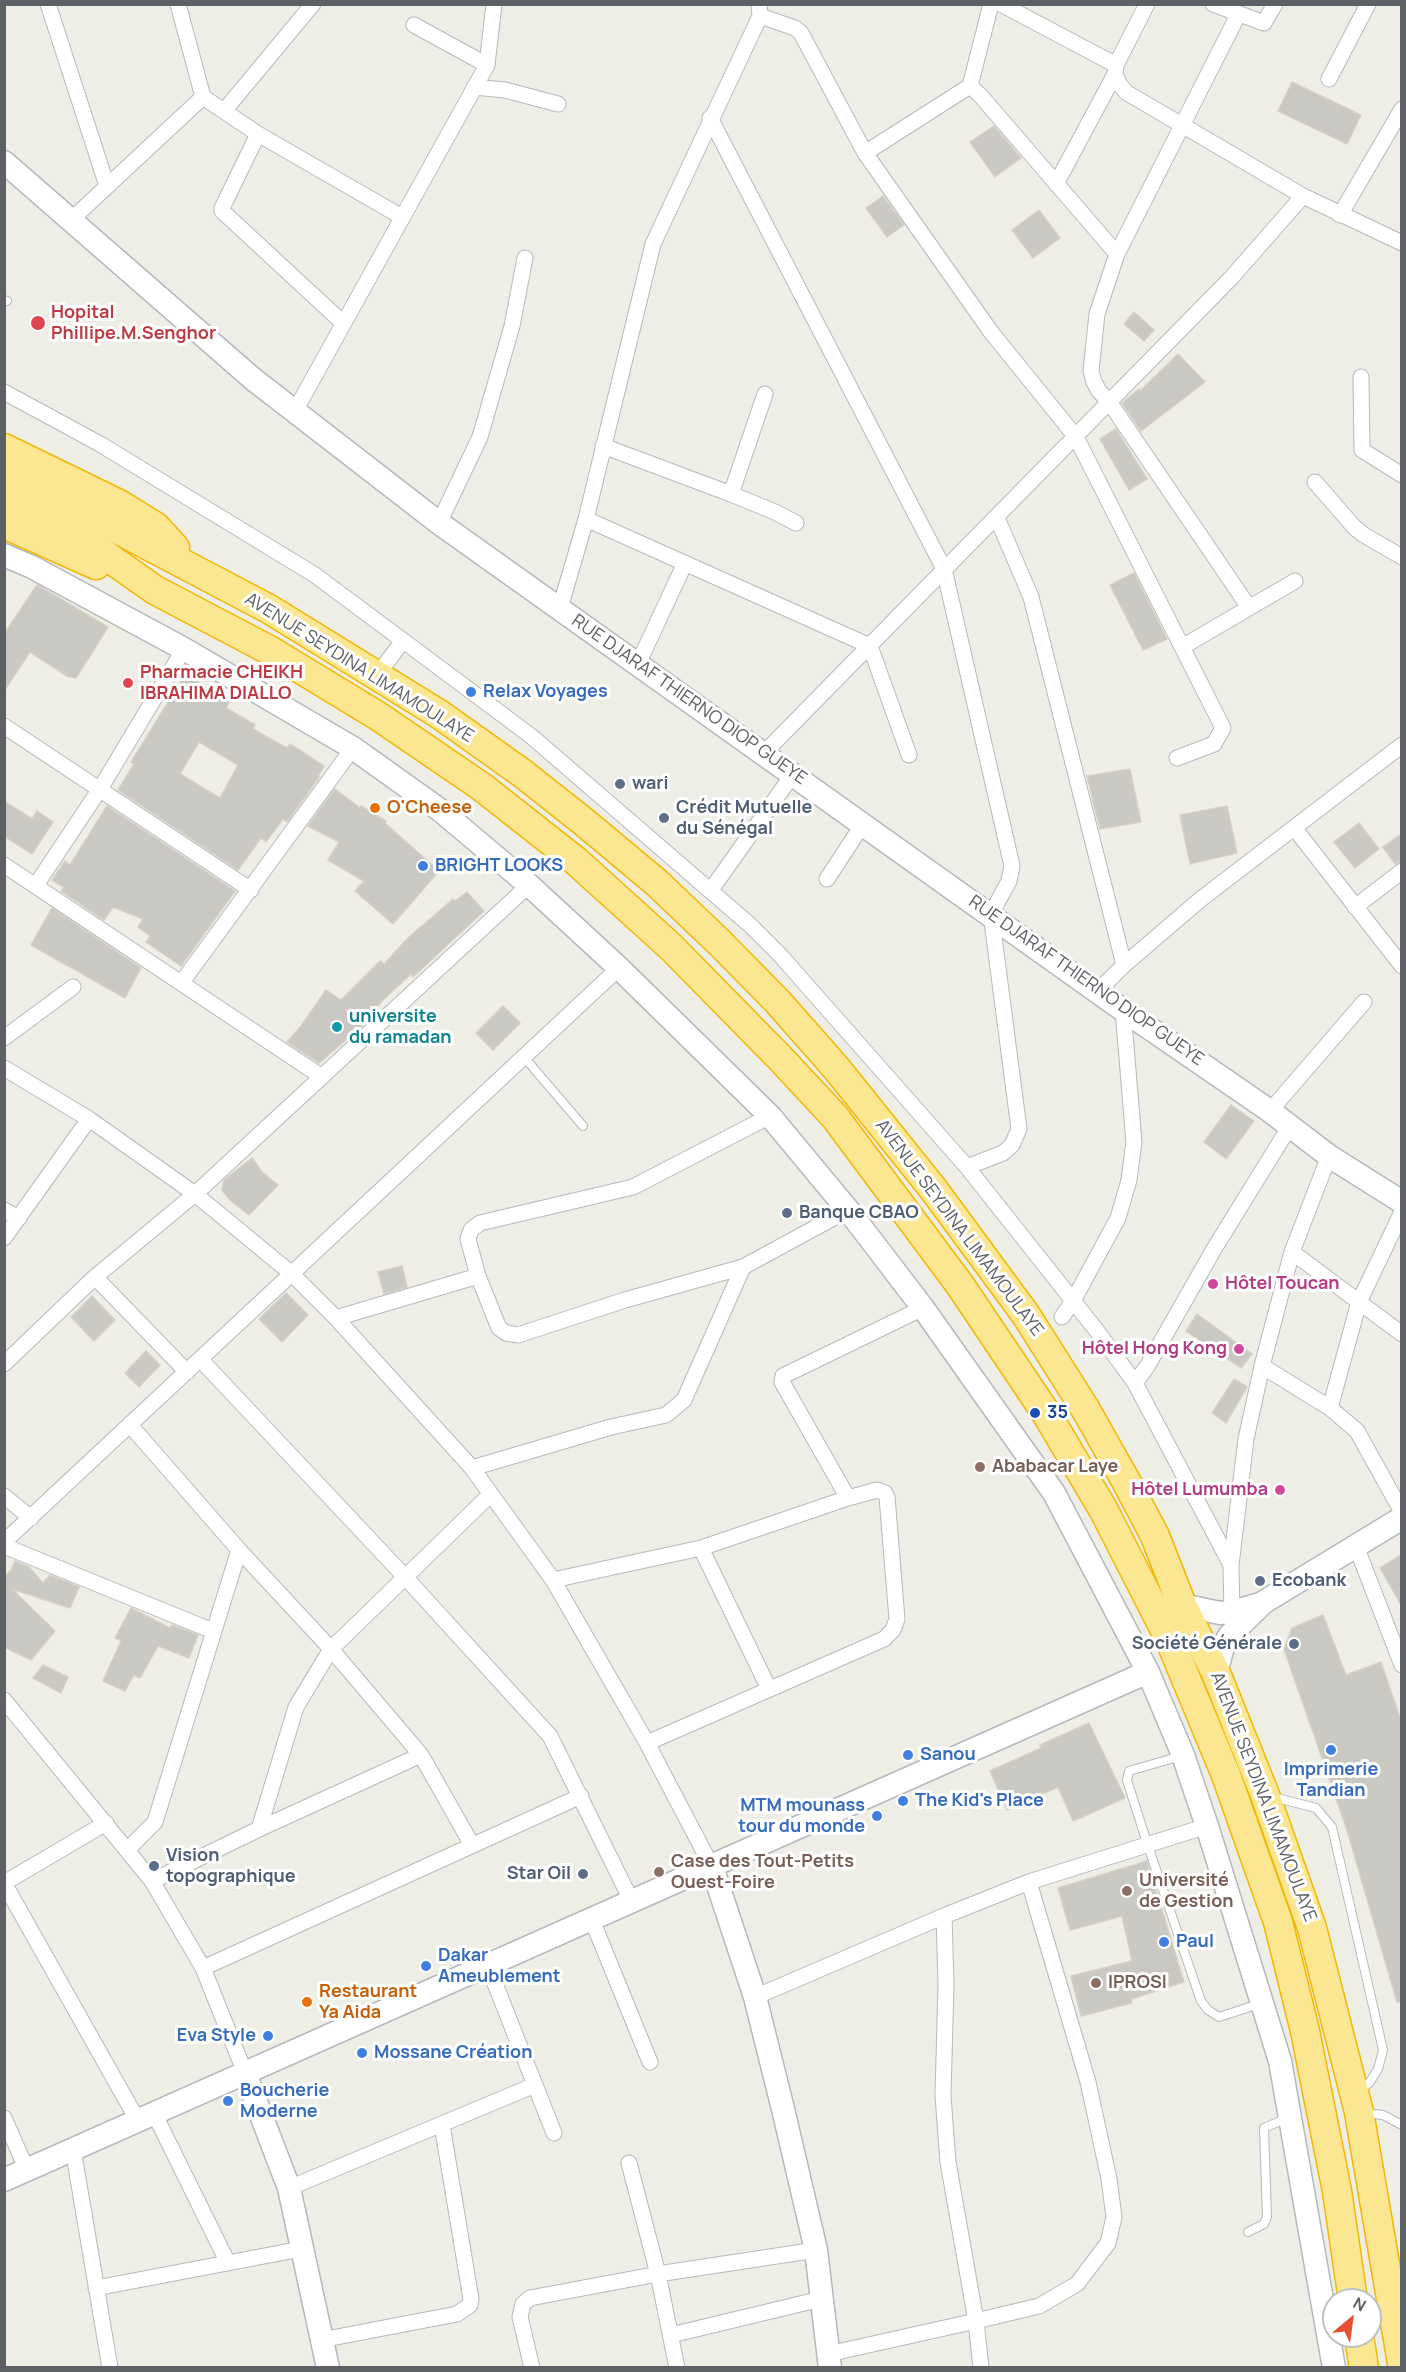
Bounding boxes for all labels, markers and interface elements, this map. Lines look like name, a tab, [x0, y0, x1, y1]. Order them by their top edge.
place label: Hopital Phillipe.M.Senghor	[51, 302, 216, 344]
marker: Hopital Phillipe.M.Senghor	[29, 314, 47, 332]
street label: AVENUE SEYDINA LIMAMOULAYE	[241, 588, 477, 748]
street label: RUE DJARAF THIERNO DIOP GUEYE	[567, 610, 811, 790]
place label: Pharmacie CHEIKH IBRAHIMA DIALLO	[140, 662, 303, 704]
marker: Pharmacie CHEIKH IBRAHIMA DIALLO	[121, 676, 135, 690]
place label: Relax Voyages	[483, 681, 608, 703]
marker: Relax Voyages	[464, 685, 478, 699]
place label: wari	[632, 773, 669, 795]
marker: wari	[613, 777, 627, 791]
place label: O'Cheese	[387, 797, 472, 819]
place label: Crédit Mutuelle du Sénégal	[676, 797, 812, 840]
marker: O'Cheese	[368, 801, 382, 815]
marker: Crédit Mutuelle du Sénégal	[657, 811, 671, 825]
place label: BRIGHT LOOKS	[435, 855, 563, 877]
marker: BRIGHT LOOKS	[416, 859, 430, 873]
street label: RUE DJARAF THIERNO DIOP GUEYE	[964, 891, 1208, 1071]
place label: universite du ramadan	[349, 1006, 452, 1048]
marker: universite du ramadan	[330, 1020, 344, 1034]
street label: AVENUE SEYDINA LIMAMOULAYE	[870, 1115, 1048, 1341]
place label: Banque CBAO	[799, 1202, 919, 1224]
marker: Banque CBAO	[780, 1206, 794, 1220]
place label: Hôtel Toucan	[1225, 1273, 1340, 1295]
marker: Hôtel Toucan	[1206, 1277, 1220, 1291]
place label: Hôtel Hong Kong	[1082, 1338, 1227, 1360]
marker: Hôtel Hong Kong	[1232, 1342, 1246, 1356]
place label: 35	[1047, 1402, 1068, 1424]
marker: 35	[1028, 1406, 1042, 1420]
place label: Ababacar Laye	[992, 1456, 1118, 1478]
marker: Ababacar Laye	[973, 1460, 987, 1474]
place label: Hôtel Lumumba	[1131, 1479, 1268, 1501]
marker: Hôtel Lumumba	[1273, 1483, 1287, 1497]
place label: Ecobank	[1272, 1570, 1346, 1592]
marker: Ecobank	[1253, 1574, 1267, 1588]
place label: Société Générale	[1132, 1633, 1282, 1655]
marker: Société Générale	[1287, 1637, 1301, 1651]
street label: AVENUE SEYDINA LIMAMOULAYE	[1205, 1669, 1321, 1925]
marker: Imprimerie Tandian	[1324, 1743, 1338, 1757]
place label: Sanou	[920, 1744, 976, 1766]
marker: Sanou	[901, 1748, 915, 1762]
place label: Imprimerie Tandian	[1284, 1759, 1378, 1802]
place label: The Kid's Place	[915, 1790, 1044, 1812]
marker: The Kid's Place	[896, 1794, 910, 1808]
place label: MTM mounass tour du monde	[738, 1795, 865, 1838]
marker: MTM mounass tour du monde	[870, 1809, 884, 1823]
place label: Vision topographique	[166, 1845, 296, 1888]
place label: Case des Tout-Petits Ouest-Foire	[671, 1851, 854, 1894]
marker: Vision topographique	[147, 1859, 161, 1873]
place label: Star Oil	[507, 1863, 571, 1885]
marker: Case des Tout-Petits Ouest-Foire	[652, 1865, 666, 1879]
marker: Star Oil	[576, 1867, 590, 1881]
place label: Université de Gestion	[1139, 1870, 1234, 1912]
marker: Université de Gestion	[1120, 1884, 1134, 1898]
place label: Paul	[1176, 1931, 1214, 1953]
marker: Paul	[1157, 1935, 1171, 1949]
place label: Dakar Ameublement	[438, 1945, 561, 1988]
marker: Dakar Ameublement	[419, 1959, 433, 1973]
place label: IPROSI	[1108, 1972, 1167, 1994]
marker: IPROSI	[1089, 1976, 1103, 1990]
place label: Restaurant Ya Aida	[319, 1981, 417, 2024]
marker: Restaurant Ya Aida	[300, 1995, 314, 2009]
place label: Eva Style	[177, 2025, 256, 2047]
marker: Eva Style	[261, 2029, 275, 2043]
place label: Mossane Création	[374, 2042, 532, 2064]
marker: Mossane Création	[355, 2046, 369, 2060]
place label: Boucherie Moderne	[240, 2080, 329, 2122]
marker: Boucherie Moderne	[221, 2094, 235, 2108]
north arrow	[1322, 2288, 1382, 2348]
text: N	[1349, 2292, 1370, 2316]

